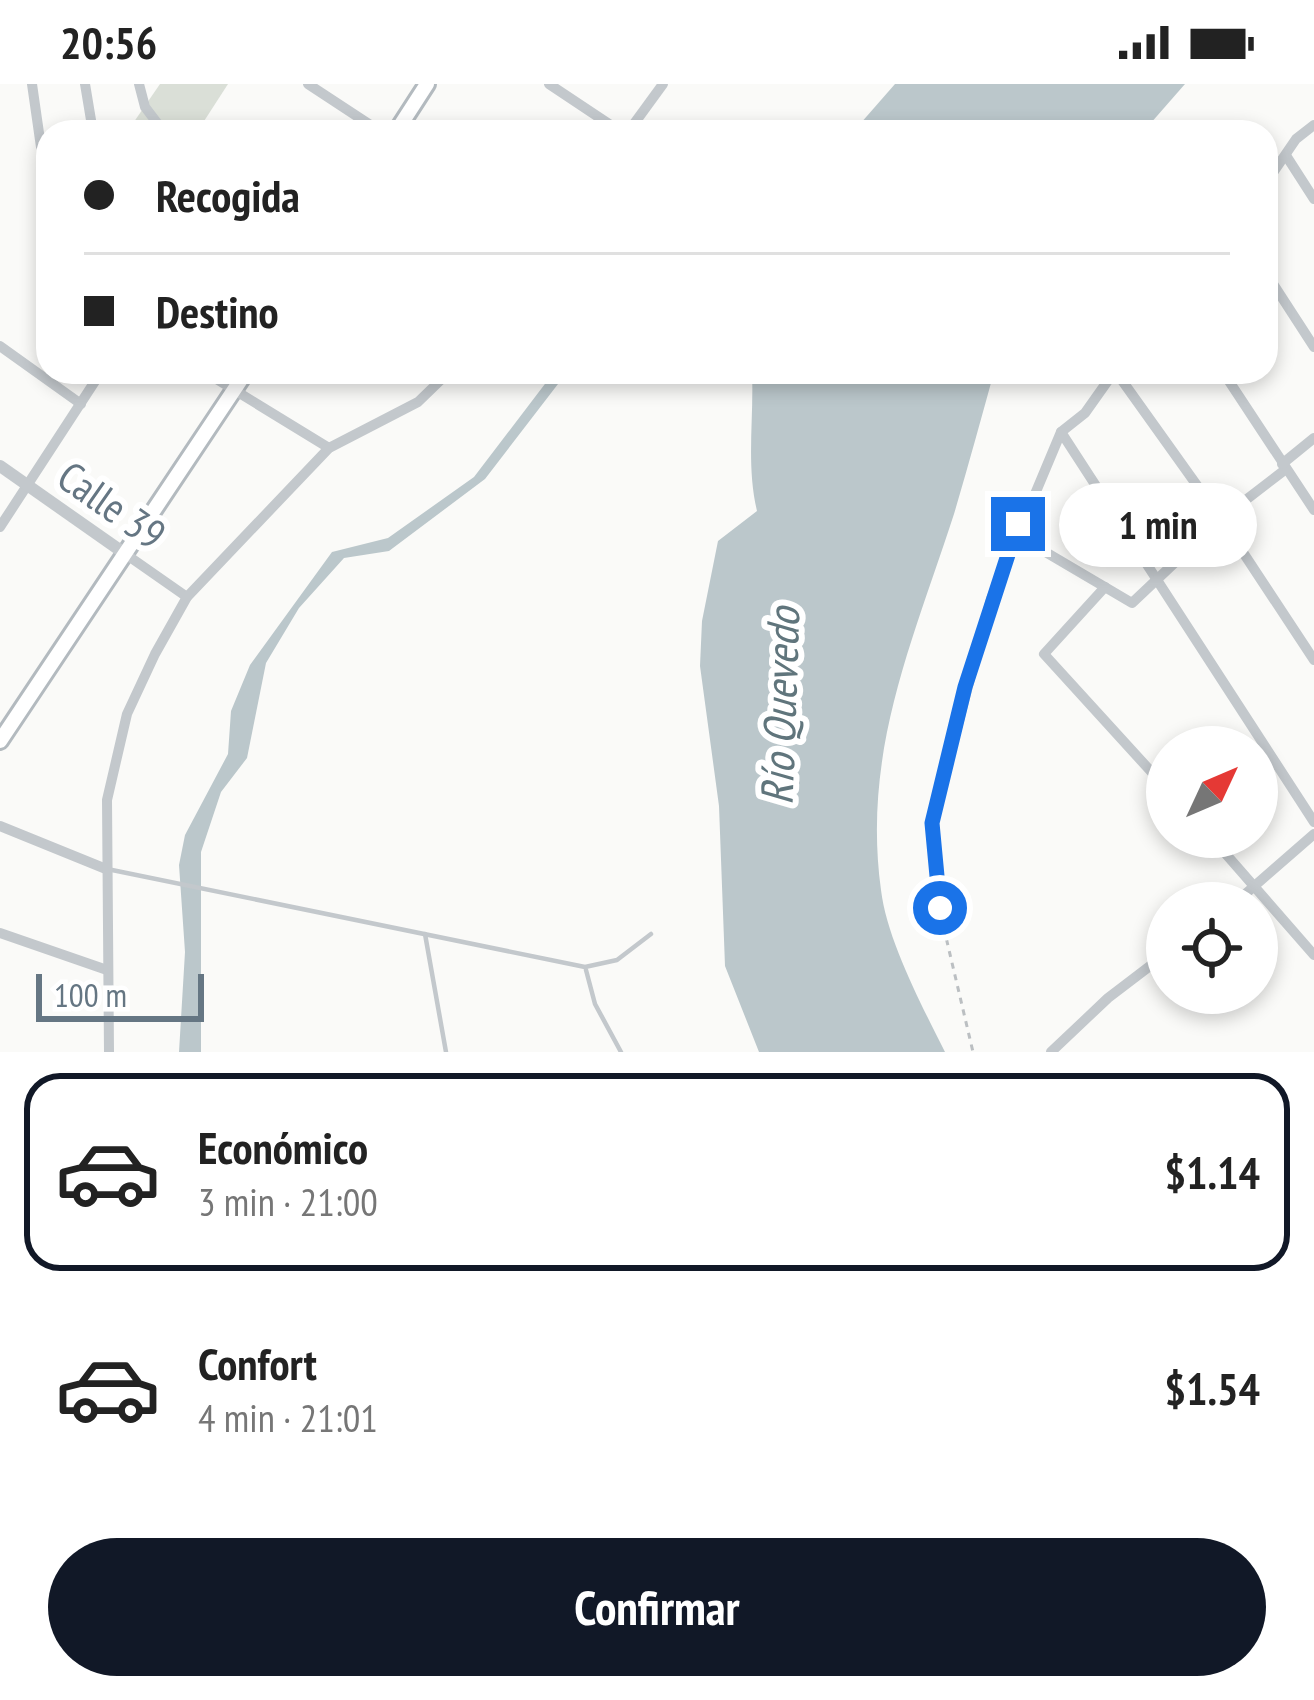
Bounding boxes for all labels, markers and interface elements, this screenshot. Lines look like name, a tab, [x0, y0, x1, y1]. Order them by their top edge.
text: 20:56	[60, 13, 157, 71]
text: Recogida	[156, 166, 300, 224]
text: Destino	[156, 282, 279, 340]
street label: Calle 39	[47, 448, 177, 562]
callout: 1 min	[1060, 482, 1258, 566]
route end	[991, 497, 1045, 551]
text: 1 min	[1119, 499, 1197, 550]
water label: Río Quevedo	[747, 603, 812, 806]
north arrow	[1146, 726, 1278, 858]
map controls	[1146, 726, 1278, 1014]
route start	[913, 881, 967, 935]
button: locate	[1146, 882, 1278, 1014]
scale bar	[36, 968, 204, 1021]
text: 100 m	[54, 973, 127, 1016]
icon: car	[54, 1118, 162, 1226]
text: Económico	[198, 1118, 368, 1176]
text: $1.14	[1164, 1143, 1260, 1201]
text: 3 min · 21:00	[198, 1176, 378, 1227]
icon: car	[54, 1334, 162, 1442]
text: Confort	[198, 1334, 317, 1392]
text: $1.54	[1164, 1359, 1260, 1417]
text: 4 min · 21:01	[198, 1392, 378, 1443]
button: Confirmar	[48, 1538, 1266, 1676]

